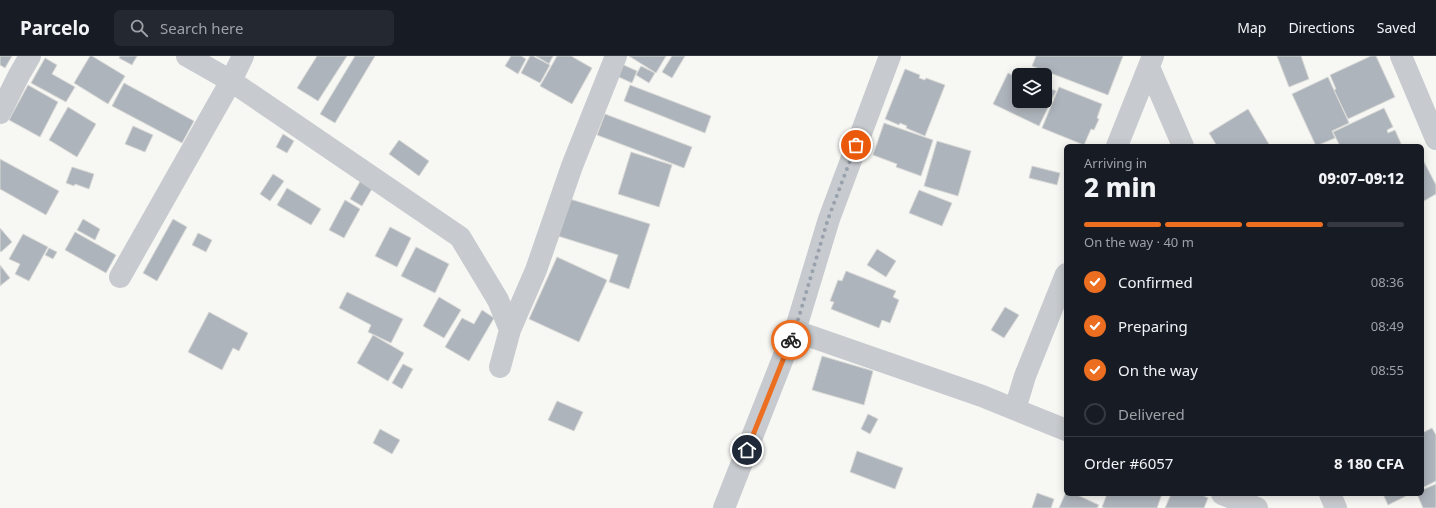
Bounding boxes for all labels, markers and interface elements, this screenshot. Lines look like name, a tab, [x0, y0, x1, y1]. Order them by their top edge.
search box	[114, 10, 394, 46]
text: Parcelo	[20, 15, 90, 41]
icon: search	[128, 17, 150, 39]
text: Search here	[160, 18, 243, 38]
text: Map	[1237, 18, 1266, 37]
text: Directions	[1288, 18, 1355, 37]
text: Saved	[1377, 18, 1416, 37]
map controls	[1012, 68, 1052, 108]
button: layers	[1012, 68, 1052, 108]
pin	[839, 128, 873, 162]
icon: bag	[845, 134, 867, 156]
text: Arriving in	[1084, 154, 1147, 172]
text: 09:07–09:12	[1319, 168, 1404, 188]
text: 2 min	[1084, 169, 1157, 205]
text: On the way · 40 m	[1084, 233, 1194, 251]
icon: check	[1084, 271, 1106, 293]
text: Confirmed	[1118, 272, 1193, 292]
text: 08:36	[1371, 273, 1404, 291]
icon: check	[1084, 315, 1106, 337]
text: Preparing	[1118, 316, 1188, 336]
text: 08:49	[1371, 317, 1404, 335]
courier	[771, 320, 811, 360]
icon: bike	[780, 329, 802, 351]
icon: check	[1084, 359, 1106, 381]
text: On the way	[1118, 360, 1198, 380]
text: 08:55	[1371, 361, 1404, 379]
text: Delivered	[1118, 404, 1185, 424]
pin	[730, 433, 764, 467]
icon: home	[736, 439, 758, 461]
text: Order #6057	[1084, 453, 1173, 473]
text: 8 180 CFA	[1334, 453, 1404, 473]

